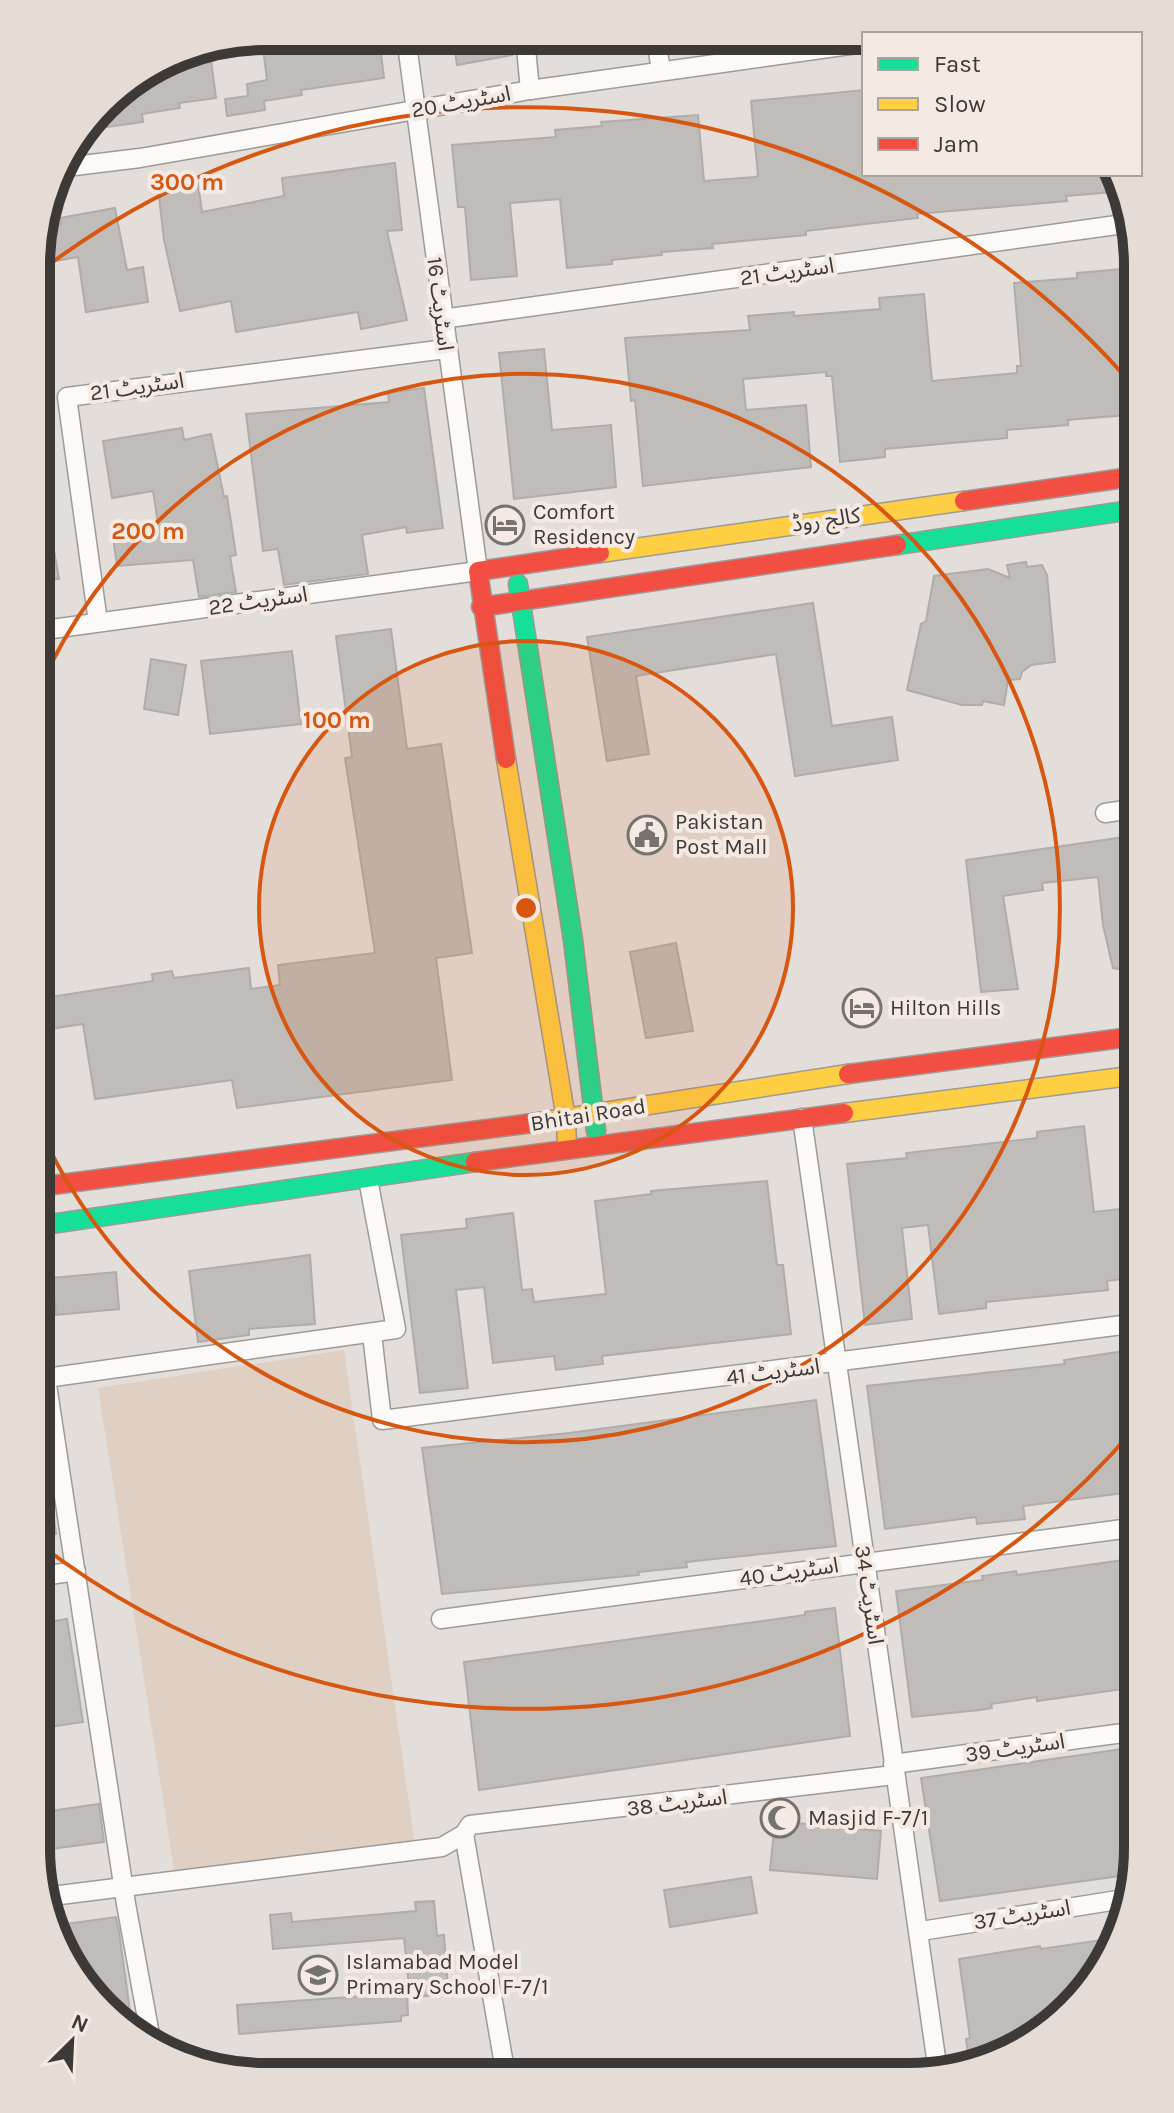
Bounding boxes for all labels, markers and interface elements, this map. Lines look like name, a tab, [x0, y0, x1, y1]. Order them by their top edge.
legend	[862, 32, 1142, 176]
text: Fast	[934, 50, 981, 78]
street label: اسٹریٹ 20	[409, 80, 513, 124]
text: Slow	[934, 90, 986, 118]
text: Jam	[934, 130, 979, 158]
text: 300 m	[150, 168, 224, 196]
street label: اسٹریٹ 21	[738, 253, 836, 291]
street label: اسٹریٹ 16	[421, 256, 459, 352]
street label: اسٹریٹ 21	[88, 368, 186, 406]
place label: Comfort Residency	[533, 499, 635, 550]
street label: کالج روڈ	[790, 502, 863, 541]
hotel icon: Comfort Residency	[484, 504, 526, 546]
text: 200 m	[111, 517, 185, 545]
street label: اسٹریٹ 22	[207, 581, 309, 621]
text: 100 m	[303, 706, 371, 734]
place label: Pakistan Post Mall	[675, 809, 767, 860]
public building icon: Pakistan Post Mall	[626, 814, 668, 856]
centre of rings	[512, 894, 540, 922]
hotel icon: Hilton Hills	[841, 987, 883, 1029]
place label: Hilton Hills	[890, 995, 1001, 1021]
street label: Bhitai Road	[529, 1093, 647, 1137]
street label: اسٹریٹ 41	[725, 1353, 821, 1391]
street label: اسٹریٹ 34	[849, 1544, 889, 1646]
street label: اسٹریٹ 40	[738, 1552, 840, 1592]
street label: اسٹریٹ 39	[963, 1728, 1067, 1768]
street label: اسٹریٹ 38	[625, 1784, 729, 1822]
mosque icon: Masjid F-7/1	[759, 1797, 801, 1839]
place label: Masjid F-7/1	[808, 1805, 928, 1831]
street label: اسٹریٹ 37	[972, 1895, 1072, 1935]
place label: Islamabad Model Primary School F-7/1	[346, 1949, 548, 2000]
school or university icon: Islamabad Model Primary School F-7/1	[297, 1954, 339, 1996]
north arrow	[32, 2001, 112, 2081]
text: N	[67, 2009, 92, 2039]

